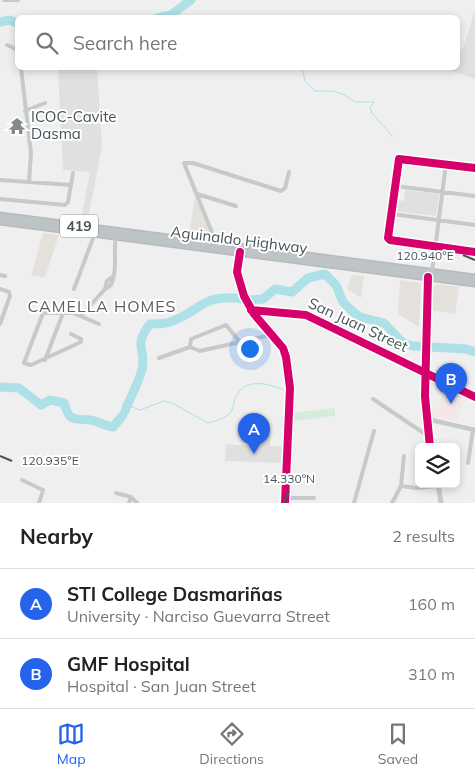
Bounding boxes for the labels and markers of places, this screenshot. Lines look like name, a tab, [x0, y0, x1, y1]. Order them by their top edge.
place label: ICOC-Cavite Dasma	[31, 107, 116, 143]
temple icon: ICOC-Cavite Dasma	[7, 116, 27, 136]
pin: B	[435, 363, 467, 404]
pin: A	[238, 413, 270, 454]

